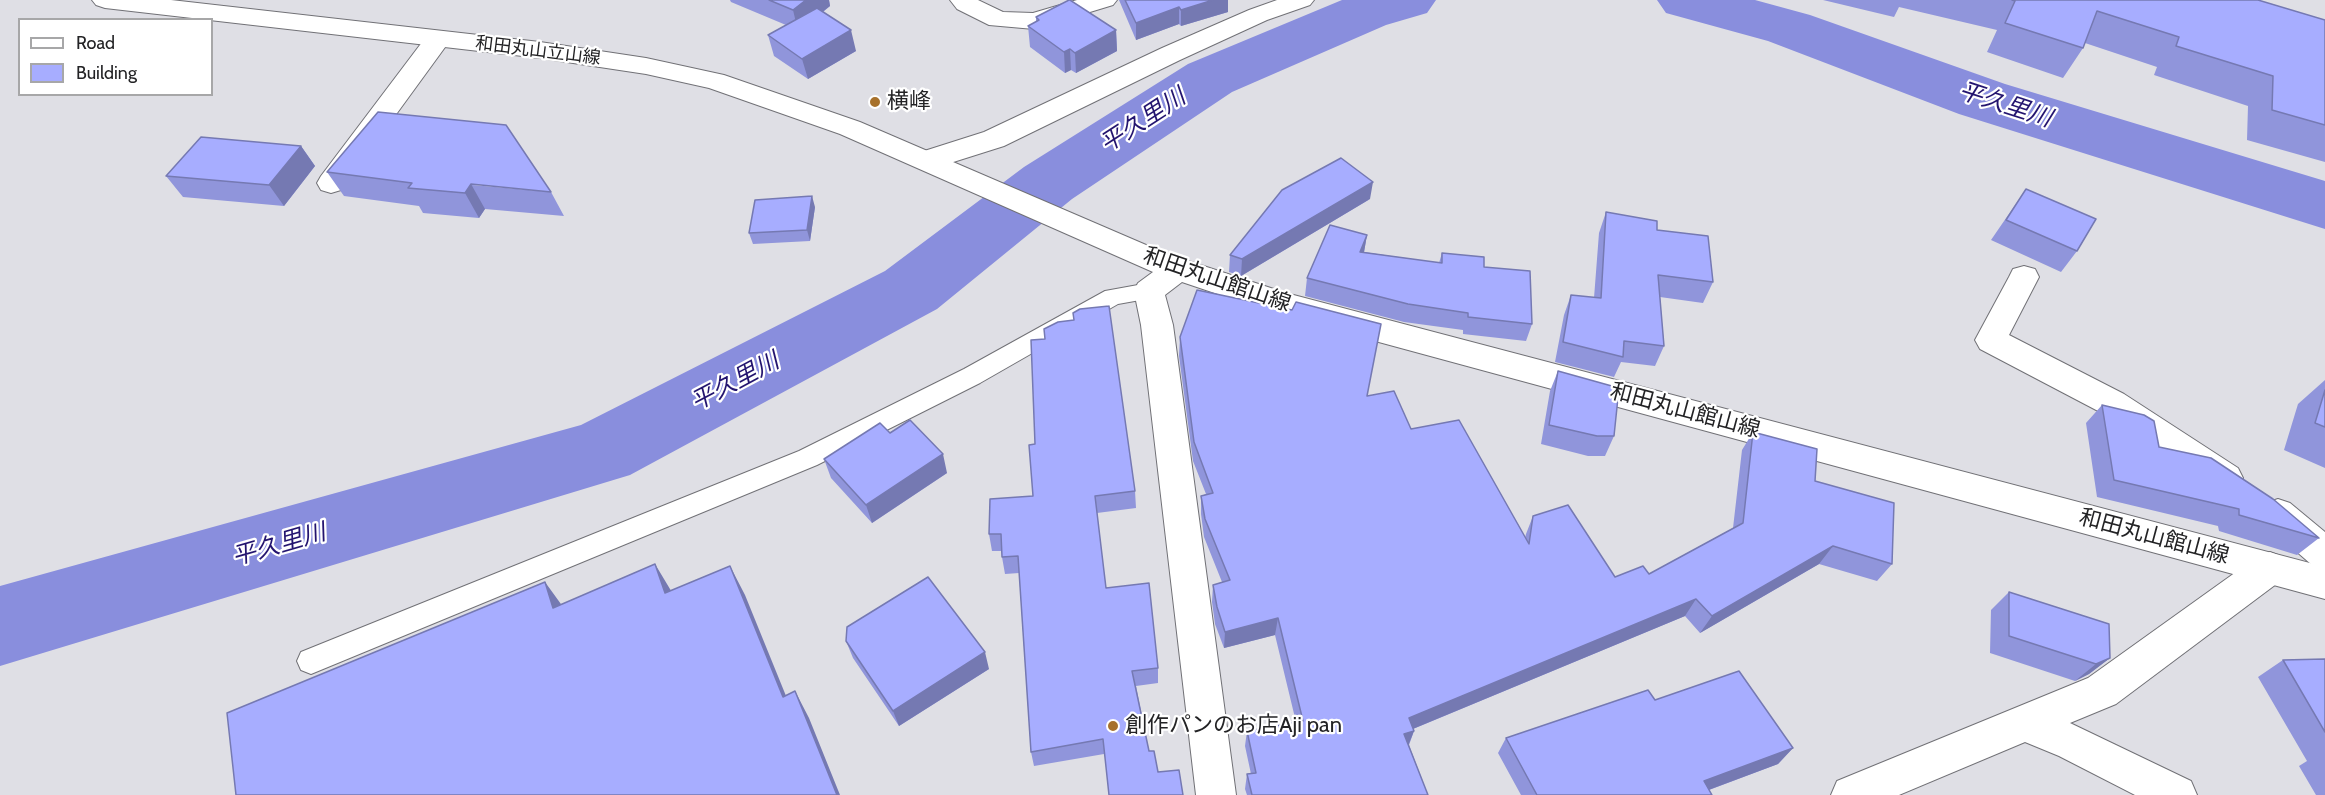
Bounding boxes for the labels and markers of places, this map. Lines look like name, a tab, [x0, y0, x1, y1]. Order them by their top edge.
place label: 横峰	[887, 89, 931, 115]
marker: 横峰	[868, 95, 882, 109]
place label: 創作パンのお店Aji pan	[1125, 713, 1342, 739]
marker: 創作パンのお店Aji pan	[1106, 719, 1120, 733]

